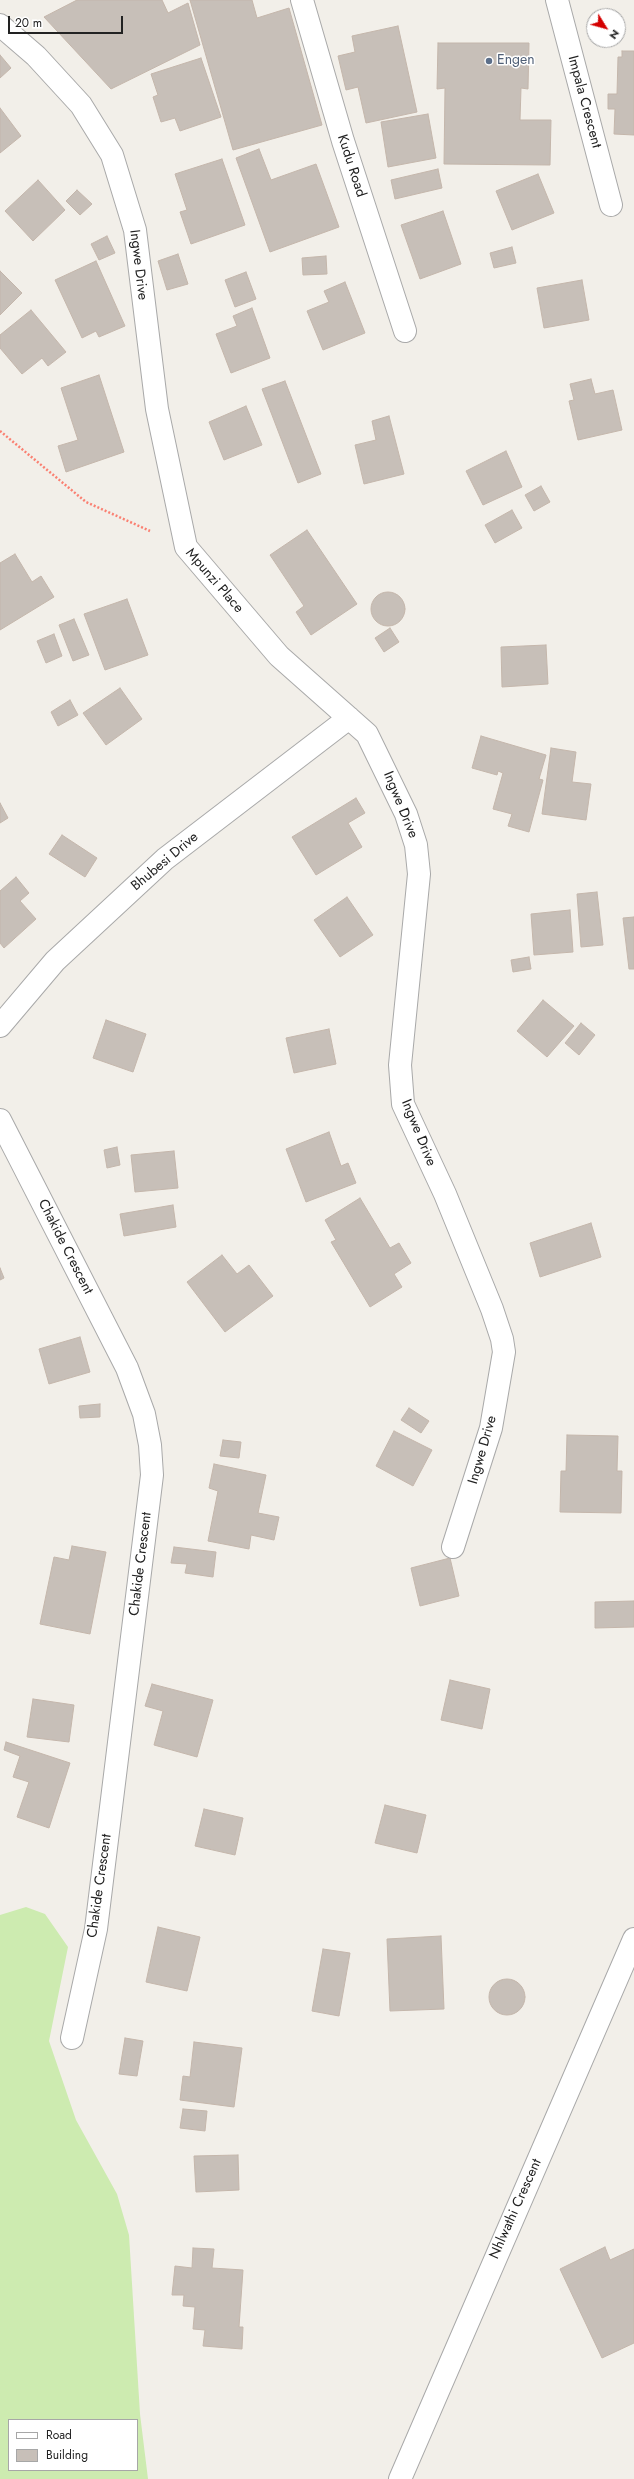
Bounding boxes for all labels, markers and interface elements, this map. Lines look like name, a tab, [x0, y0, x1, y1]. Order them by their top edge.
scale bar	[10, 8, 125, 34]
north arrow	[586, 8, 626, 48]
text: 20 m	[15, 14, 42, 32]
text: N	[606, 26, 624, 43]
place label: Engen	[497, 53, 535, 69]
street label: Impala Crescent	[564, 54, 604, 150]
marker: Engen	[484, 56, 494, 66]
street label: Kudu Road	[333, 133, 369, 199]
street label: Ingwe Drive	[125, 229, 151, 301]
street label: Mpunzi Place	[181, 545, 247, 617]
street label: Ingwe Drive	[379, 769, 421, 841]
street label: Bhubesi Drive	[128, 829, 202, 895]
street label: Ingwe Drive	[397, 1097, 439, 1169]
street label: Chakide Crescent	[34, 1197, 96, 1297]
street label: Ingwe Drive	[465, 1414, 501, 1486]
street label: Chakide Crescent	[126, 1511, 156, 1617]
street label: Chakide Crescent	[84, 1833, 116, 1939]
street label: Nhlwathi Crescent	[486, 2156, 546, 2262]
legend	[8, 2419, 138, 2471]
text: Road	[46, 2426, 72, 2444]
text: Building	[46, 2446, 88, 2464]

